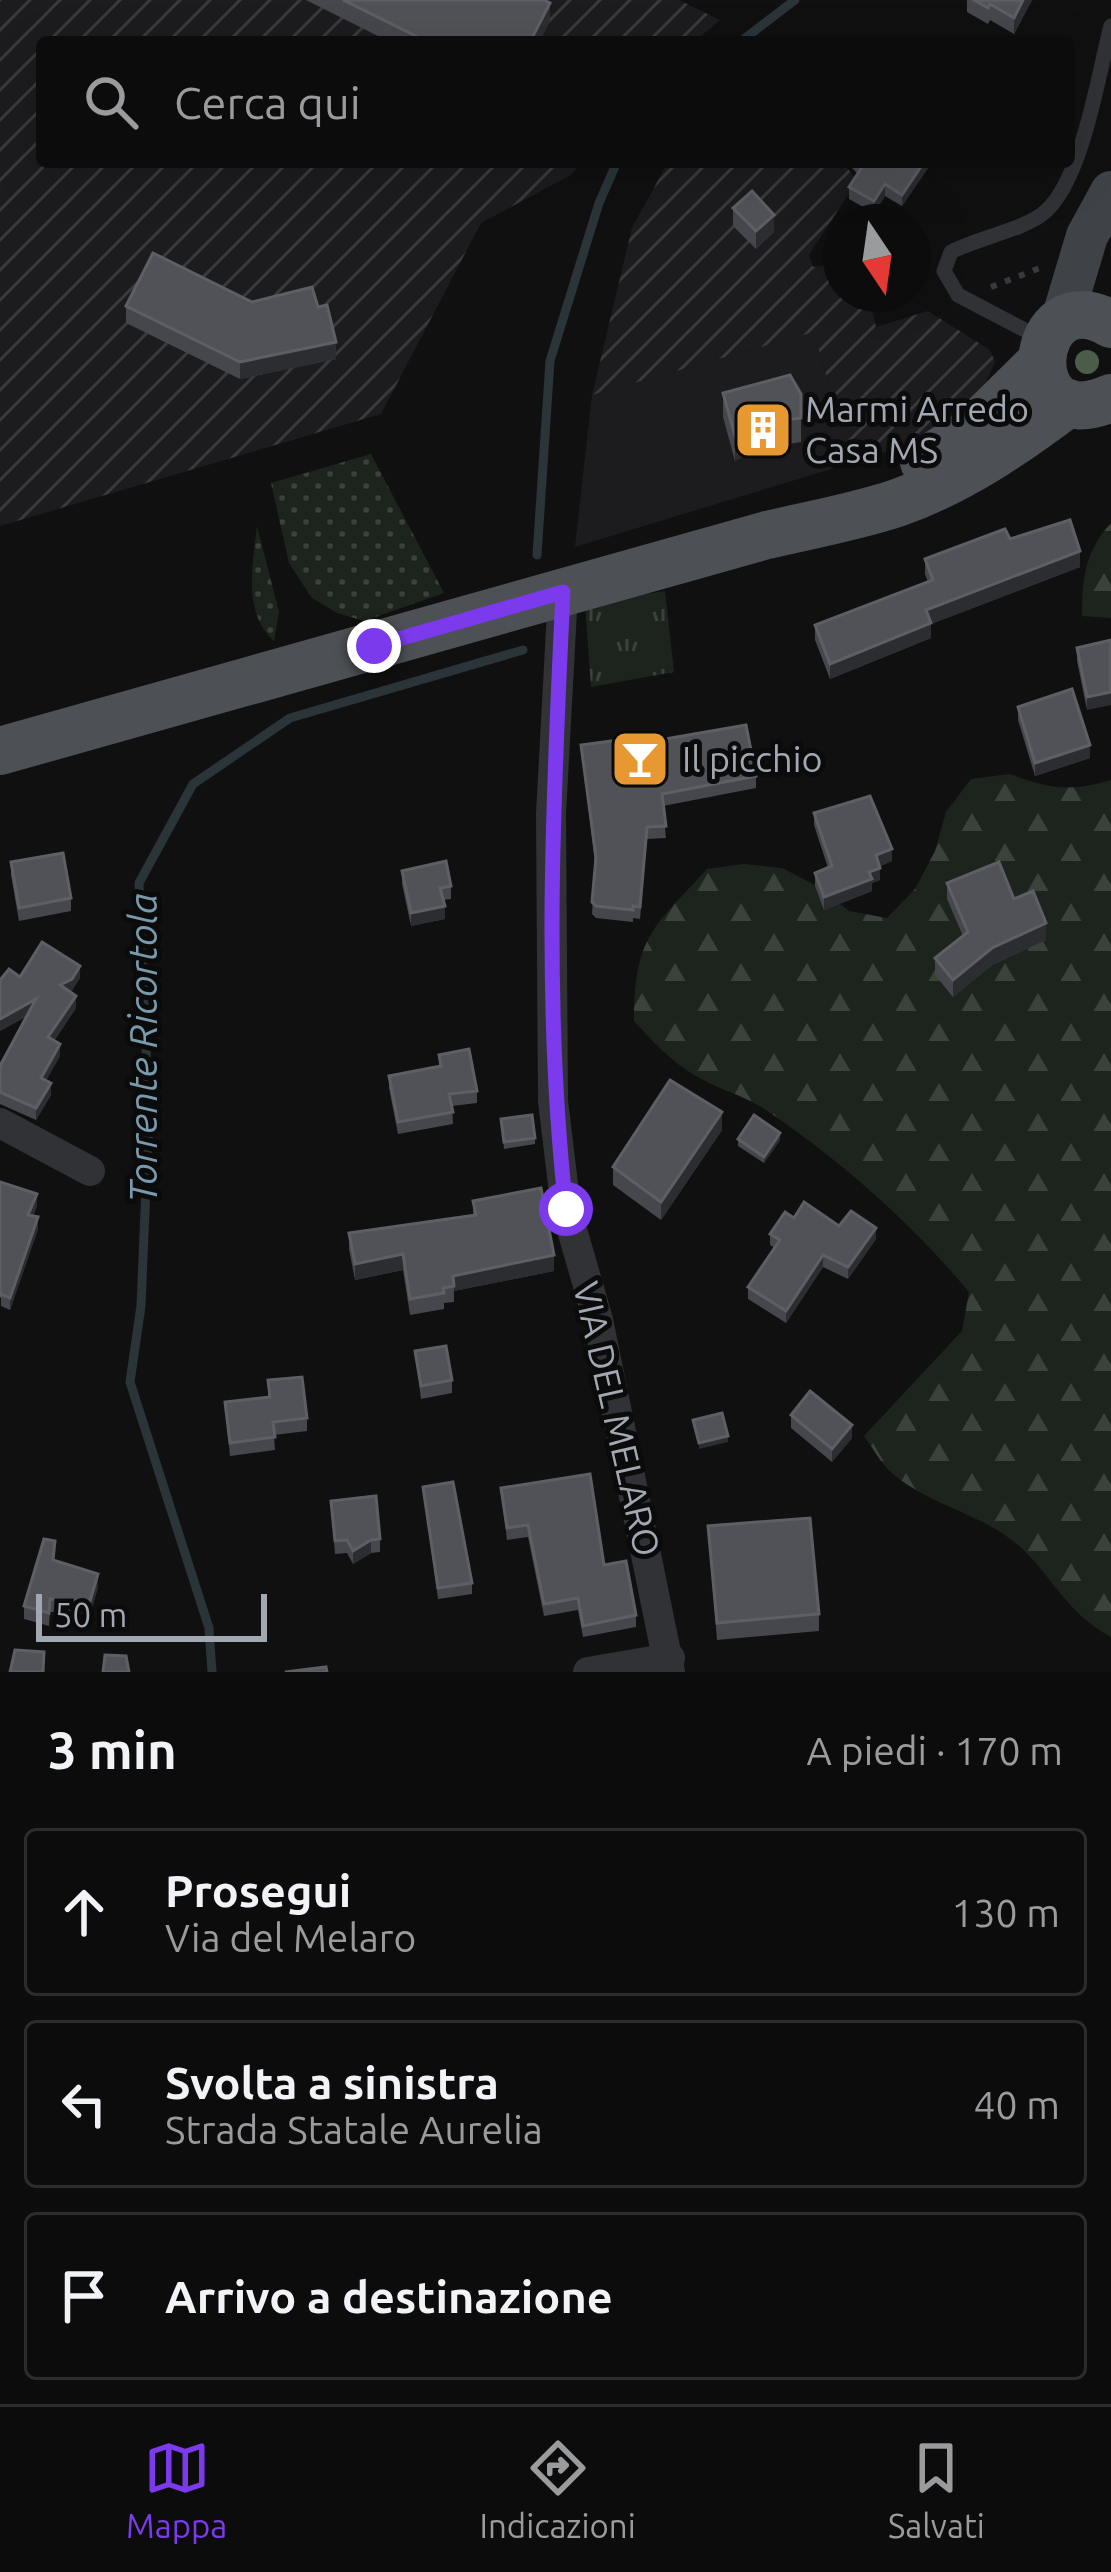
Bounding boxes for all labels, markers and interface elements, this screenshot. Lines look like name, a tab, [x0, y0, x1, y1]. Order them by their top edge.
search box	[36, 36, 1075, 168]
icon: search	[78, 69, 144, 135]
text: Cerca qui	[174, 77, 361, 128]
north arrow	[823, 204, 931, 312]
place label: Marmi Arredo Casa MS	[805, 388, 1029, 470]
building icon: Marmi Arredo Casa MS	[732, 399, 794, 461]
route end	[347, 619, 401, 673]
bar icon: Il picchio	[609, 728, 671, 790]
place label: Il picchio	[682, 738, 822, 779]
water label: Torrente Ricortola	[121, 893, 164, 1203]
route start	[539, 1182, 593, 1236]
street label: VIA DEL MELARO	[566, 1278, 669, 1560]
scale bar	[36, 1588, 267, 1641]
text: 50 m	[54, 1596, 127, 1633]
text: 3 min	[48, 1721, 177, 1779]
text: A piedi · 170 m	[807, 1729, 1063, 1772]
text: Prosegui	[165, 1865, 351, 1916]
icon: ahead	[51, 1879, 117, 1945]
text: 130 m	[951, 1891, 1060, 1934]
text: Via del Melaro	[165, 1916, 416, 1959]
text: Svolta a sinistra	[165, 2057, 499, 2108]
icon: left	[51, 2071, 117, 2137]
text: 40 m	[973, 2083, 1060, 2126]
text: Strada Statale Aurelia	[165, 2108, 543, 2151]
icon: arrive	[51, 2263, 117, 2329]
text: Arrivo a destinazione	[165, 2271, 613, 2322]
tab: Mappa	[126, 2435, 227, 2544]
tab: Indicazioni	[480, 2435, 636, 2544]
tab: Salvati	[888, 2435, 985, 2544]

